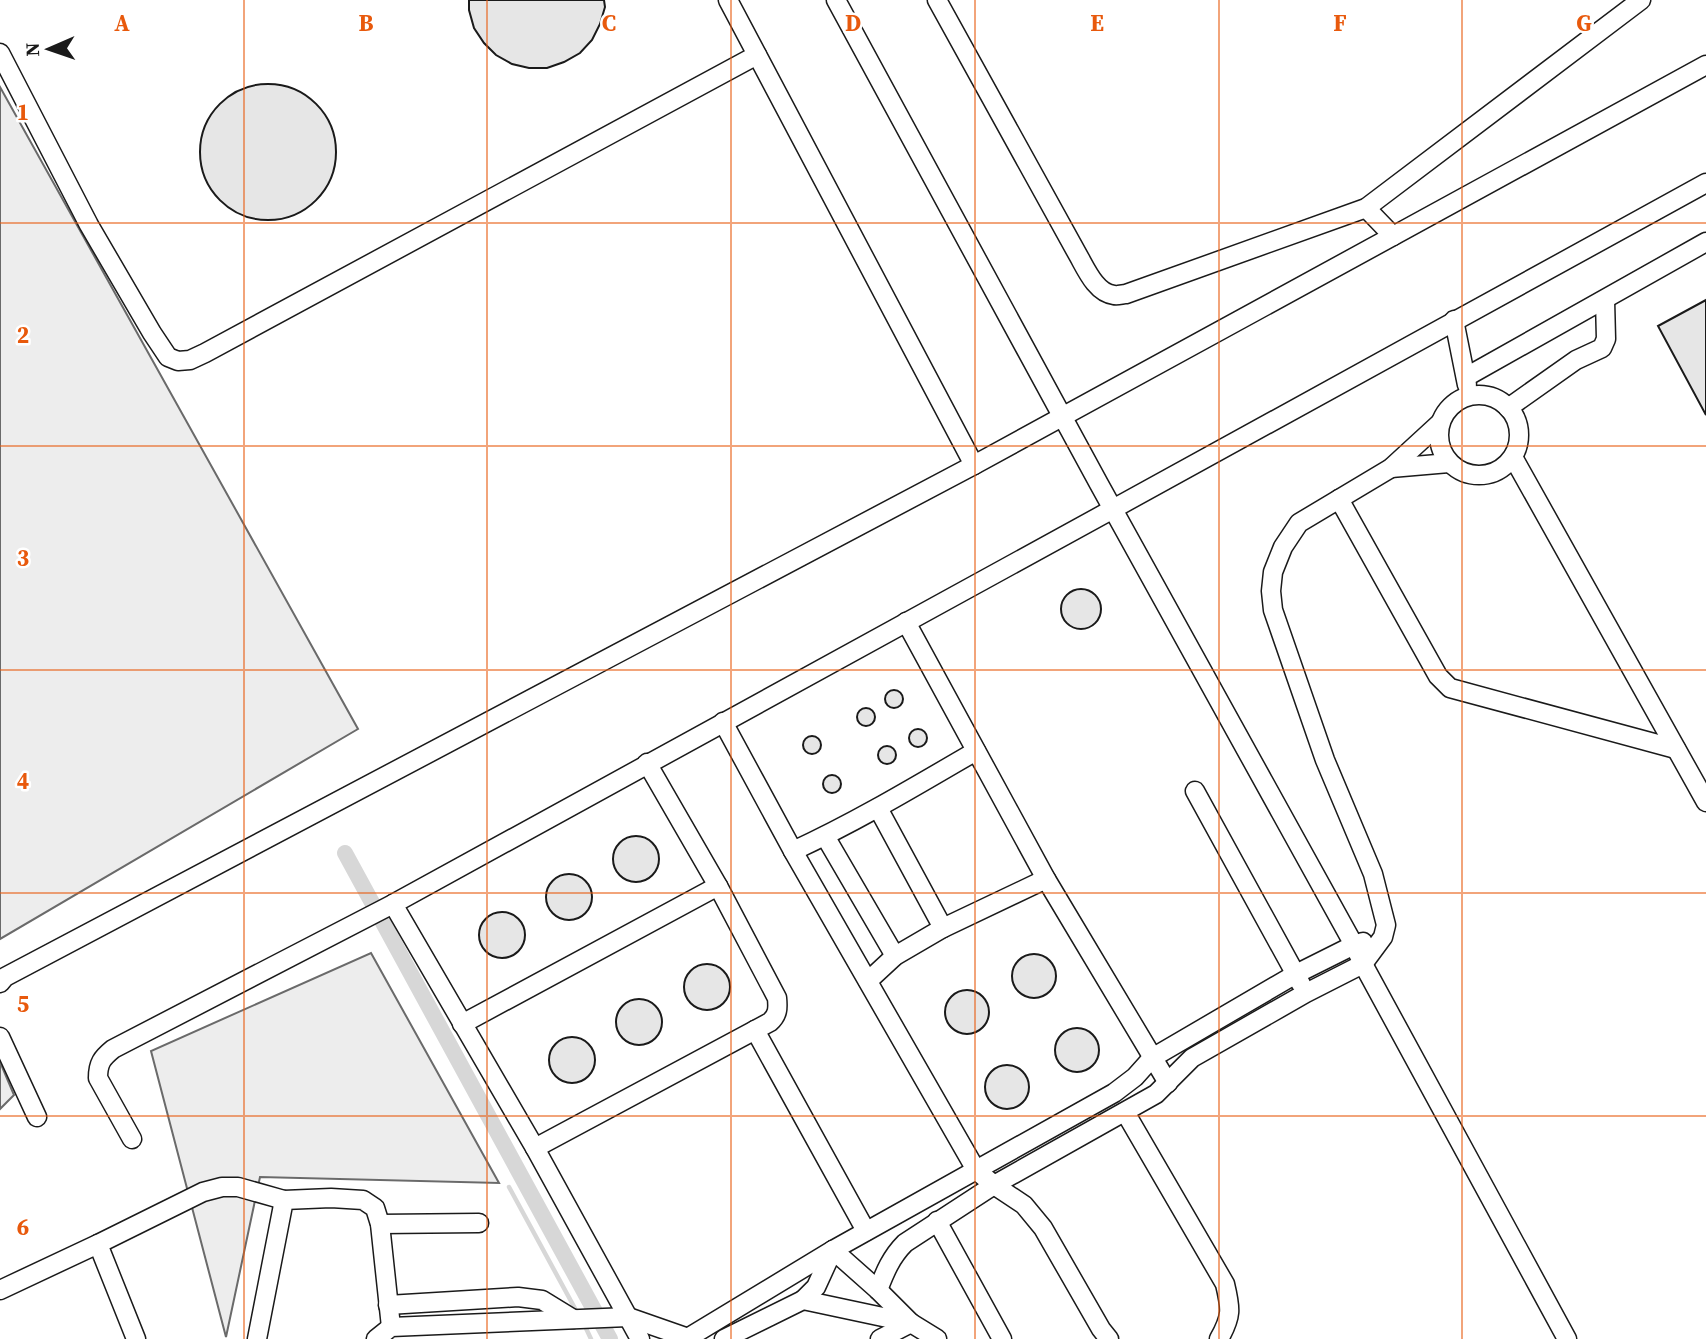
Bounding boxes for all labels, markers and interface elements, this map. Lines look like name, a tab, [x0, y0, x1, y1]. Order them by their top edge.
text: A	[114, 7, 130, 39]
text: B	[359, 7, 374, 39]
text: C	[602, 7, 616, 39]
text: D	[845, 7, 861, 39]
text: E	[1090, 7, 1104, 39]
text: F	[1333, 7, 1347, 39]
text: G	[1576, 7, 1592, 39]
north arrow	[14, 14, 84, 84]
text: N	[19, 42, 45, 57]
text: 1	[17, 96, 29, 128]
text: 2	[17, 319, 29, 351]
text: 3	[17, 542, 29, 574]
text: 4	[17, 765, 29, 797]
text: 5	[17, 988, 29, 1020]
text: 6	[17, 1211, 29, 1243]

